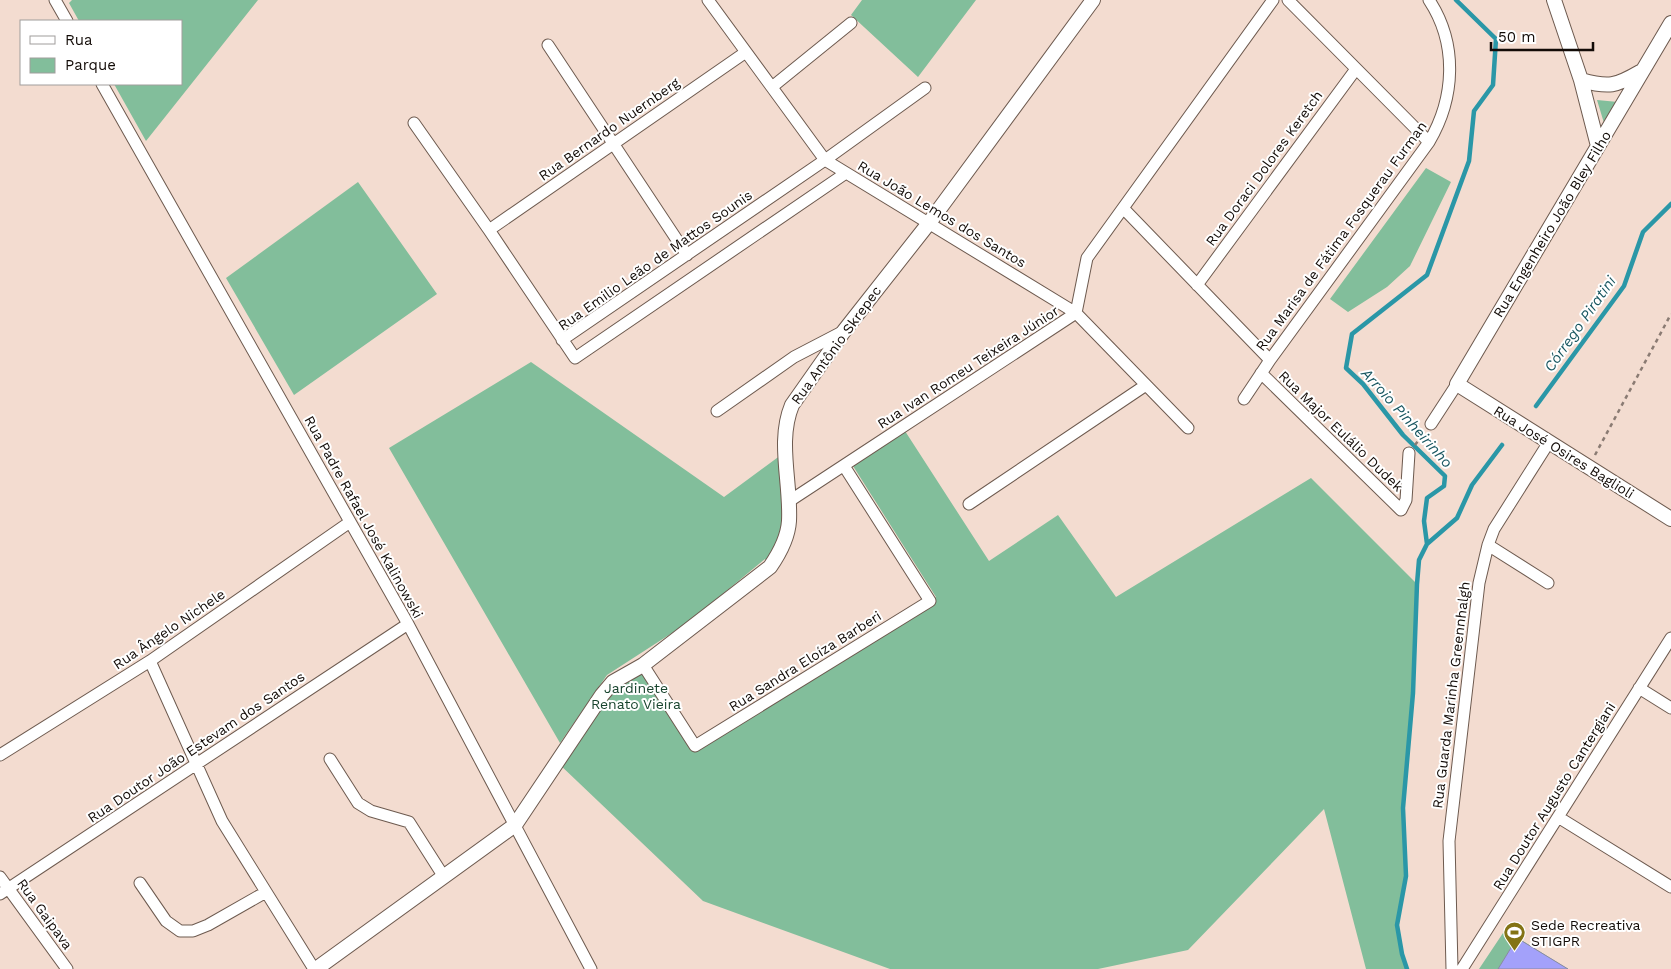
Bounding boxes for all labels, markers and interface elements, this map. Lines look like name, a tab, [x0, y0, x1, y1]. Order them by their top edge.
legend	[20, 20, 182, 85]
scale bar	[1491, 20, 1594, 52]
text: 50 m	[1498, 28, 1535, 46]
text: Rua	[65, 31, 93, 49]
text: Parque	[65, 56, 116, 74]
street label: Rua Bernardo Nuernberg	[536, 74, 683, 184]
street label: Rua Doraci Dolores Keretch	[1202, 87, 1326, 249]
street label: Rua Marisa de Fátima Fosquerau Furman	[1252, 118, 1430, 354]
street label: Rua Engenheiro João Bley Filho	[1490, 128, 1614, 320]
street label: Rua João Lemos dos Santos	[855, 157, 1029, 271]
street label: Rua Emilio Leão de Mattos Sounis	[555, 187, 755, 333]
water label: Córrego Piratini	[1540, 272, 1620, 375]
street label: Rua Antônio Skrepec	[788, 283, 884, 407]
street label: Rua Ivan Romeu Teixeira Júnior	[874, 302, 1062, 432]
water label: Arroio Pinheirinho	[1357, 364, 1456, 472]
street label: Rua Major Eulálio Dudek	[1276, 367, 1406, 495]
street label: Rua José Osires Baglioli	[1491, 402, 1637, 502]
street label: Rua Padre Rafael José Kalinowski	[301, 413, 427, 621]
street label: Rua Guarda Marinha Greennhalgh	[1429, 581, 1473, 809]
street label: Rua Ângelo Nichele	[110, 586, 228, 672]
street label: Rua Sandra Eloíza Barberi	[726, 607, 884, 715]
street label: Rua Doutor João Estevam dos Santos	[84, 668, 308, 826]
park label: Jardinete Renato Vieira	[591, 680, 681, 712]
street label: Rua Doutor Augusto Cantergiani	[1489, 699, 1619, 893]
street label: Rua Gaipava	[14, 876, 76, 953]
place label: Sede Recreativa STIGPR	[1531, 917, 1641, 949]
sports icon: Sede Recreativa STIGPR	[1503, 921, 1527, 952]

